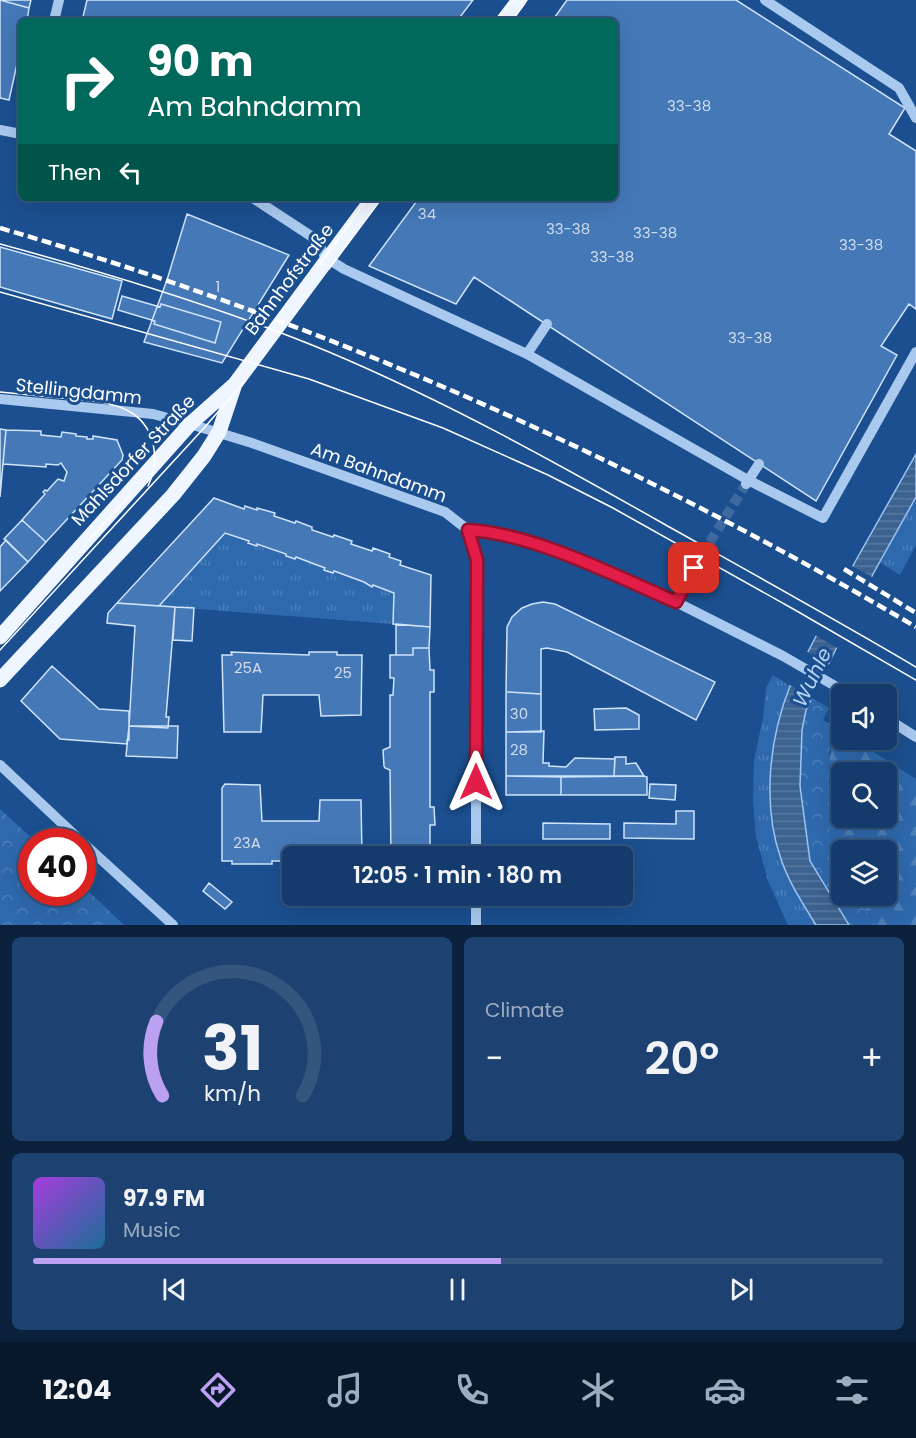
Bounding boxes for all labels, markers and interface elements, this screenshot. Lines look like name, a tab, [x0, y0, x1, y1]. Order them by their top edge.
text: 90 m	[147, 32, 254, 91]
icon: right	[48, 42, 126, 120]
text: Am Bahndamm	[147, 88, 362, 125]
house number: 33-38	[667, 95, 711, 116]
icon: left	[114, 156, 147, 189]
text: Then	[48, 157, 102, 188]
house number: 34	[418, 203, 436, 224]
street label: Bahnhofstraße	[239, 218, 339, 340]
house number: 33-38	[546, 218, 590, 239]
house number: 33-38	[633, 222, 677, 243]
house number: 33-38	[839, 234, 883, 255]
house number: 33-38	[590, 246, 634, 267]
house number: 1	[216, 276, 220, 297]
house number: 33-38	[728, 327, 772, 348]
street label: Stellingdamm	[15, 372, 143, 410]
street label: Mahlsdorfer Straße	[65, 389, 201, 531]
street label: Am Bahndamm	[307, 436, 451, 508]
pin	[668, 542, 719, 593]
icon: arrive	[677, 551, 710, 584]
water label: Wuhle	[786, 643, 838, 711]
house number: 25A	[234, 657, 262, 678]
house number: 25	[334, 662, 352, 683]
map controls	[831, 684, 897, 906]
button: sound	[831, 684, 897, 750]
house number: 30	[510, 703, 528, 724]
house number: 28	[510, 739, 528, 760]
position arrow	[444, 750, 508, 814]
button: search	[831, 762, 897, 828]
speed limit sign: 40	[18, 828, 96, 906]
house number: 23A	[233, 832, 261, 853]
button: layers	[831, 840, 897, 906]
text: 12:05 · 1 min · 180 m	[353, 860, 562, 891]
text: Climate	[485, 996, 564, 1024]
text: 31	[201, 1004, 263, 1092]
text: 20°	[644, 1027, 719, 1090]
text: −	[485, 1035, 503, 1082]
text: +	[860, 1035, 883, 1082]
text: km/h	[203, 1078, 261, 1109]
text: 97.9 FM	[123, 1183, 205, 1214]
text: Music	[123, 1216, 181, 1244]
icon: previous	[158, 1273, 191, 1306]
icon: pause	[441, 1273, 474, 1306]
icon: next	[725, 1273, 758, 1306]
icon: directions	[197, 1369, 239, 1411]
icon: music	[324, 1369, 366, 1411]
icon: phone	[451, 1369, 493, 1411]
icon: climate	[577, 1369, 619, 1411]
icon: car	[704, 1369, 746, 1411]
icon: filters	[831, 1369, 873, 1411]
text: 12:04	[42, 1371, 112, 1408]

